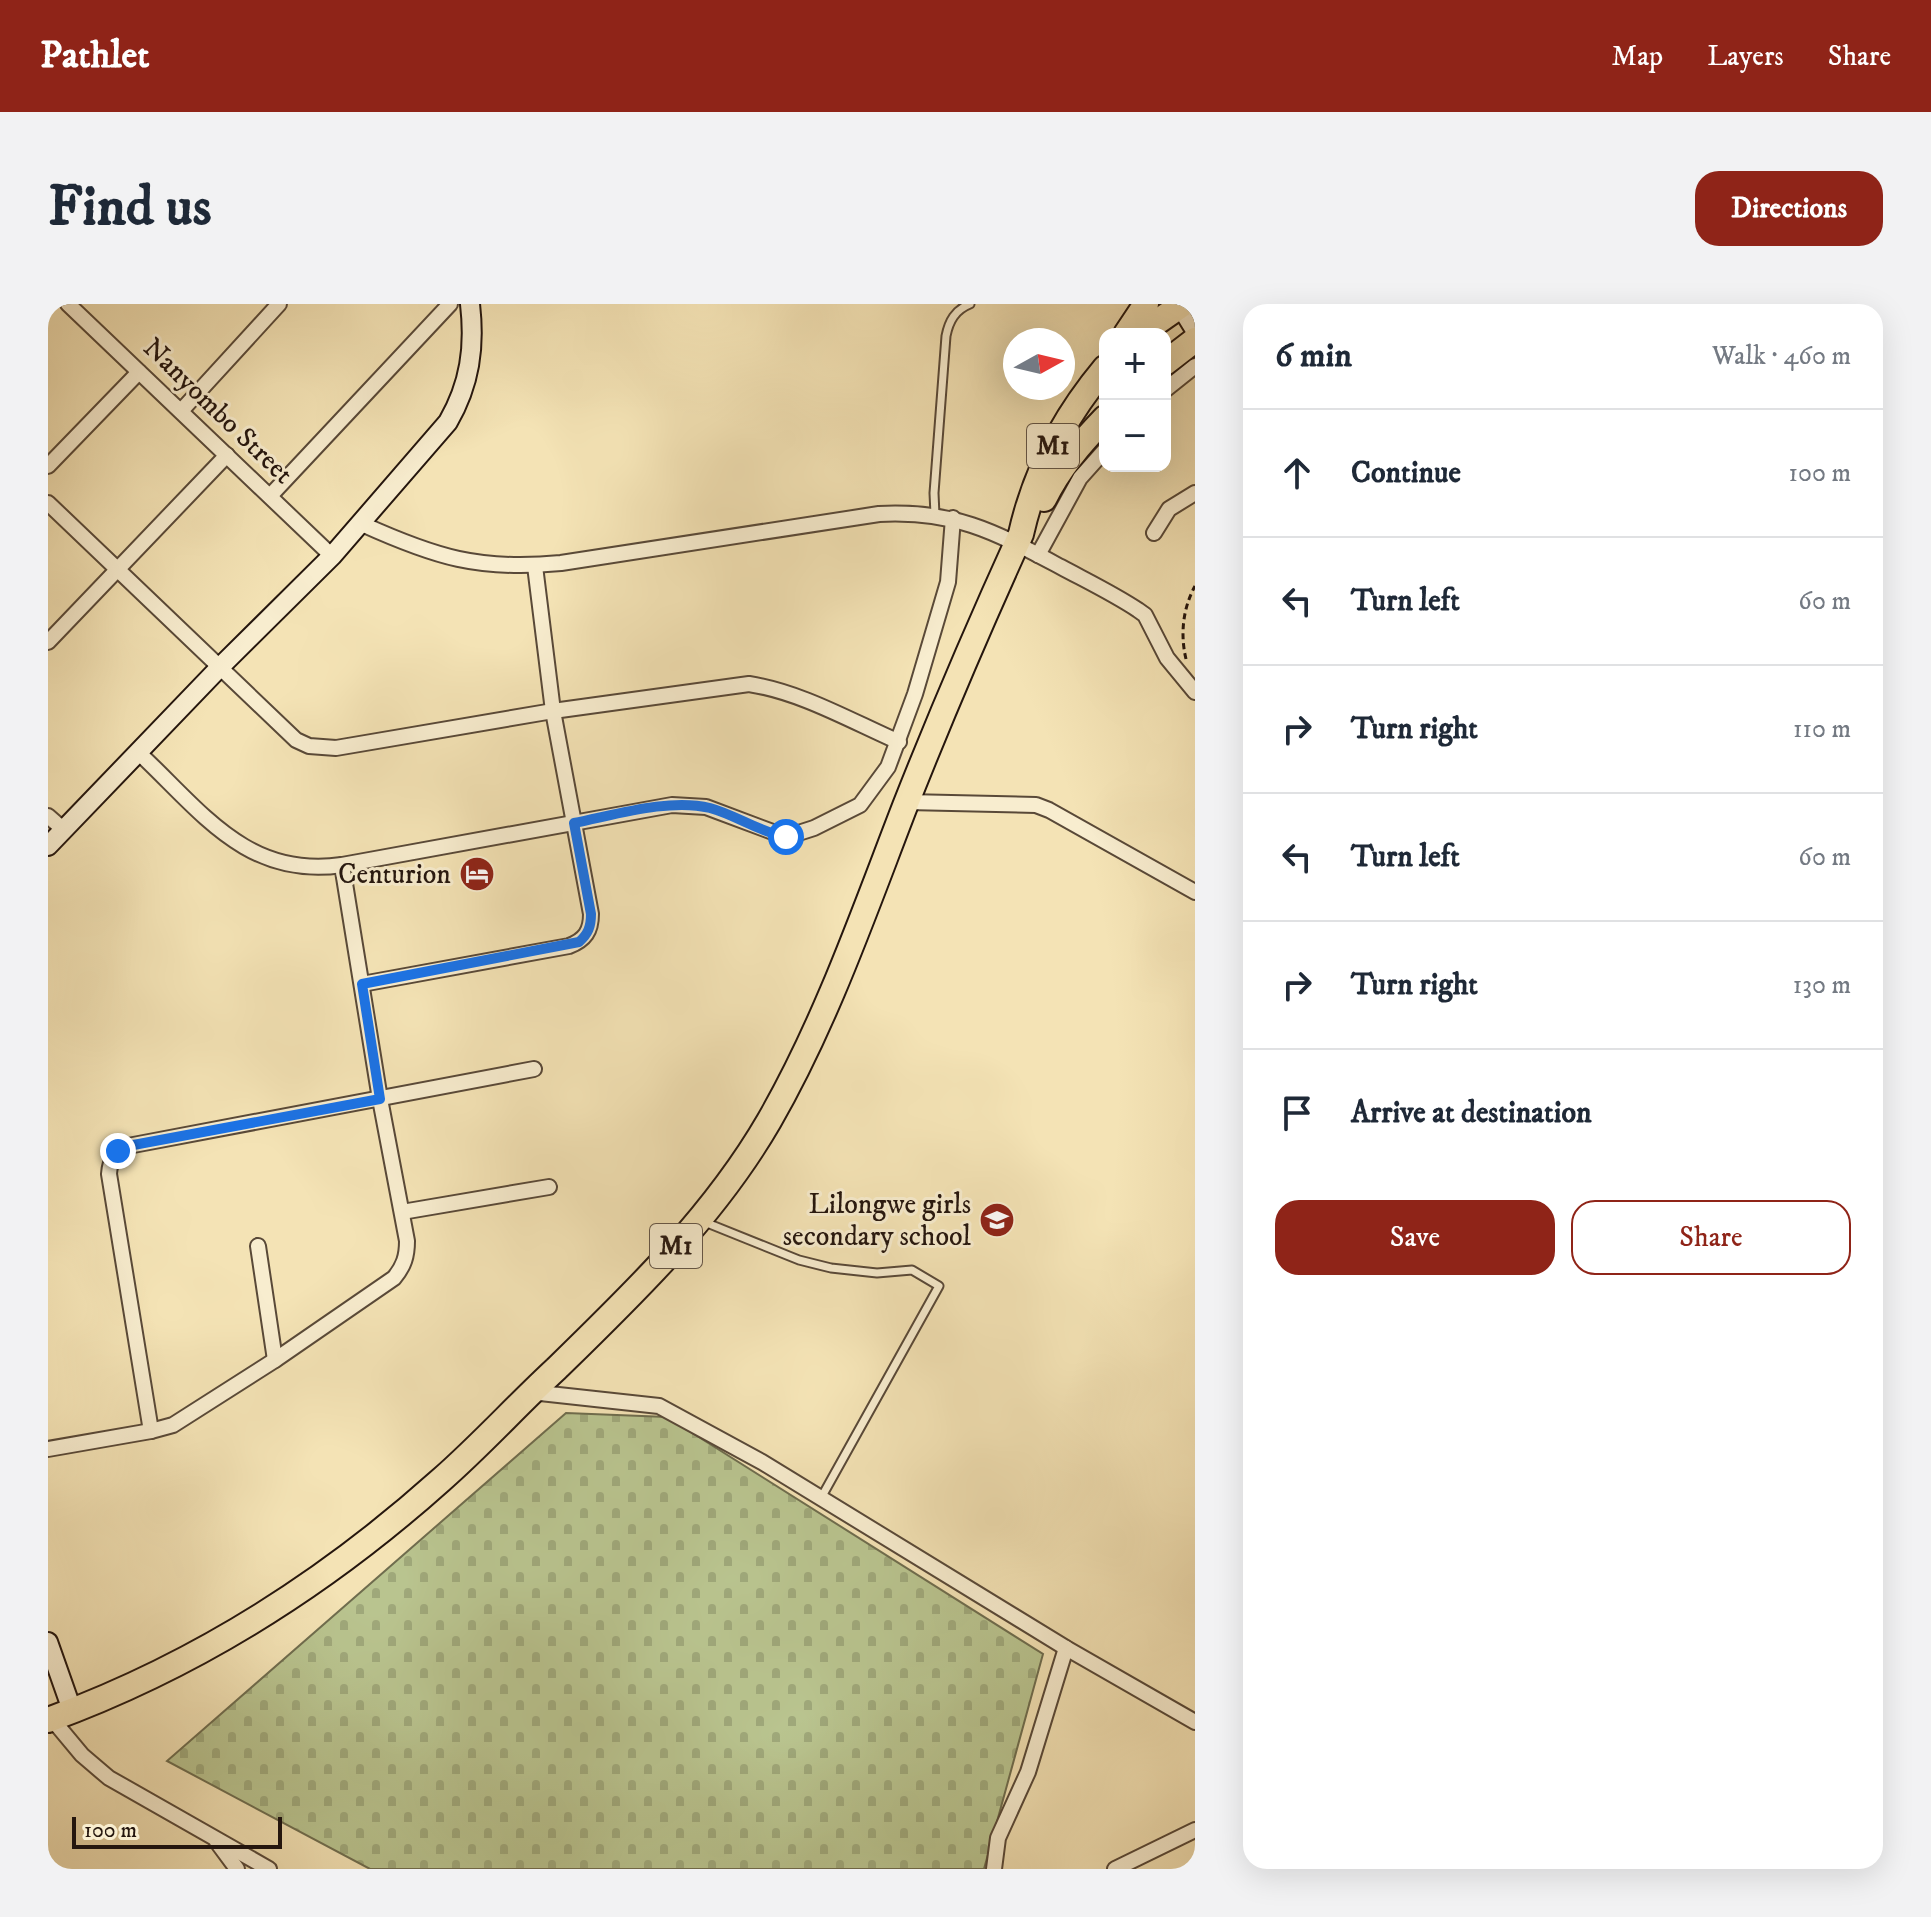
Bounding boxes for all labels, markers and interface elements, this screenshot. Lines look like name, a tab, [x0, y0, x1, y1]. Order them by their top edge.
text: Pathlet	[40, 32, 150, 80]
text: Map	[1612, 39, 1663, 74]
text: Layers	[1707, 39, 1784, 74]
text: Share	[1828, 39, 1891, 74]
button: Directions	[1695, 171, 1883, 246]
text: Find us	[48, 173, 212, 243]
north arrow	[1003, 328, 1075, 400]
map controls	[1099, 328, 1171, 472]
button: +	[1099, 328, 1171, 400]
street label: Nanyombo Street	[136, 331, 300, 491]
text: 6 min	[1275, 335, 1352, 377]
text: Walk · 460 m	[1712, 340, 1851, 373]
button: −	[1099, 400, 1171, 472]
road number: M1	[1027, 424, 1079, 468]
icon: ahead	[1275, 451, 1319, 495]
text: Continue	[1351, 455, 1461, 492]
text: 100 m	[1788, 457, 1851, 490]
icon: left	[1275, 579, 1319, 623]
text: Turn left	[1351, 583, 1460, 620]
text: 60 m	[1798, 585, 1851, 618]
icon: right	[1275, 707, 1319, 751]
text: Turn right	[1351, 711, 1478, 748]
text: 110 m	[1793, 713, 1851, 746]
route start	[768, 819, 804, 855]
icon: left	[1275, 835, 1319, 879]
text: Turn left	[1351, 839, 1460, 876]
text: 60 m	[1798, 841, 1851, 874]
hotel icon: Centurion	[458, 855, 496, 893]
place label: Centurion	[338, 857, 451, 892]
icon: right	[1275, 963, 1319, 1007]
text: Turn right	[1351, 967, 1478, 1004]
text: 130 m	[1793, 969, 1851, 1002]
icon: arrive	[1275, 1091, 1319, 1135]
text: Arrive at destination	[1351, 1095, 1592, 1132]
route end	[100, 1133, 136, 1169]
place label: Lilongwe girls secondary school	[783, 1187, 972, 1254]
button: Save	[1275, 1200, 1555, 1275]
button: Share	[1571, 1200, 1851, 1275]
school or university icon: Lilongwe girls secondary school	[978, 1201, 1016, 1239]
road number: M1	[650, 1224, 702, 1268]
scale bar	[72, 1813, 282, 1849]
text: 100 m	[84, 1817, 137, 1844]

